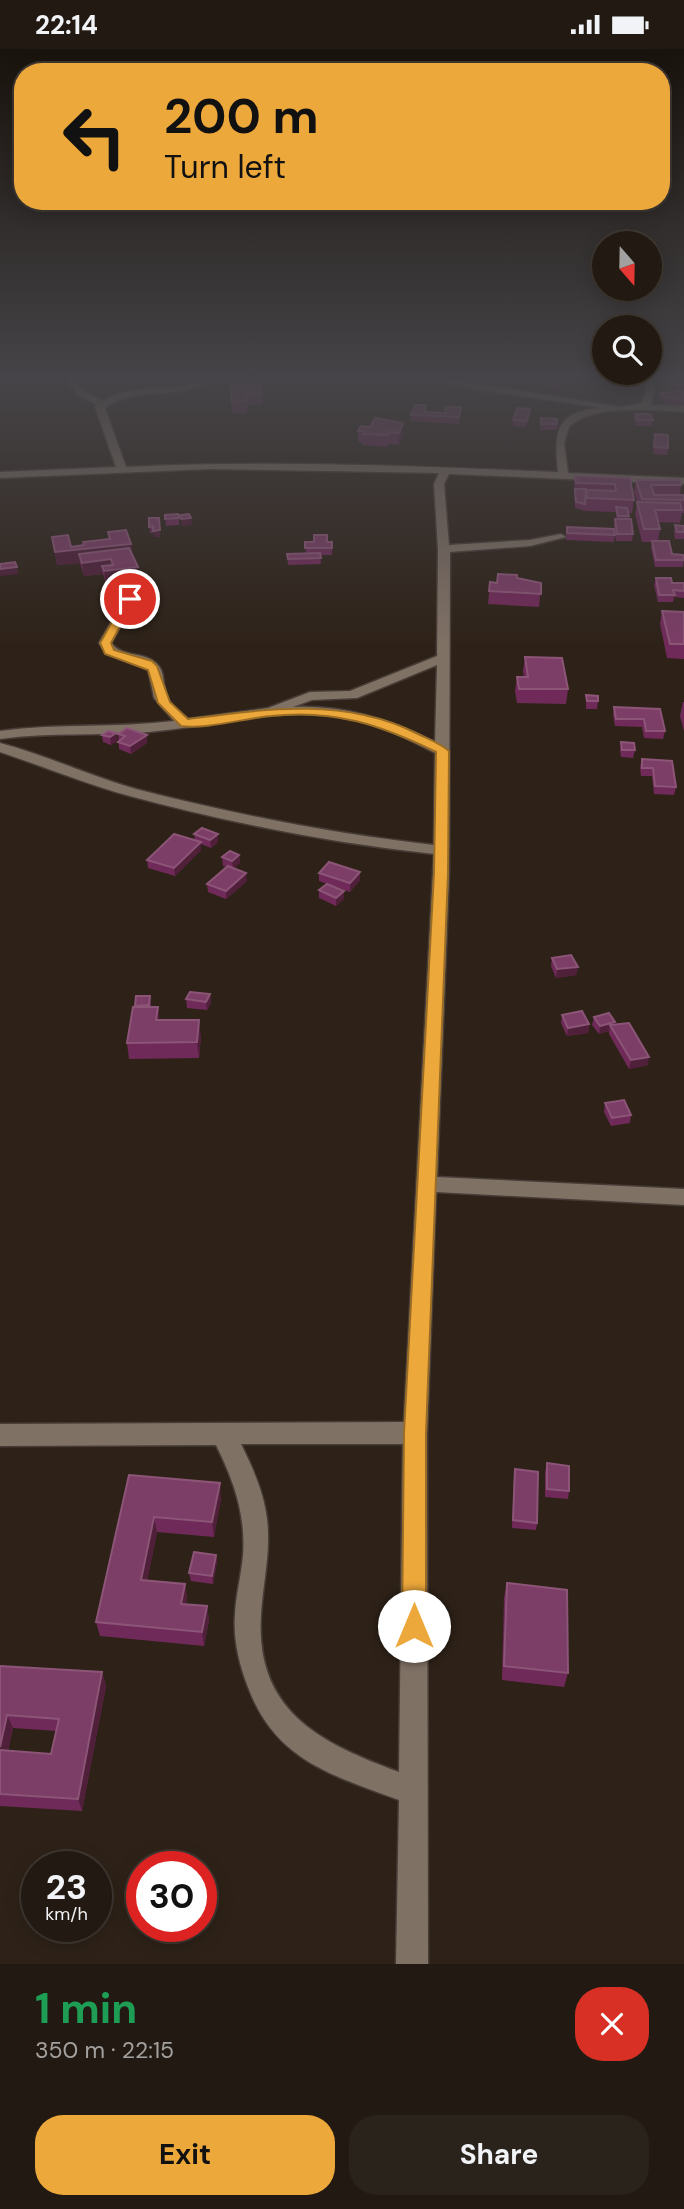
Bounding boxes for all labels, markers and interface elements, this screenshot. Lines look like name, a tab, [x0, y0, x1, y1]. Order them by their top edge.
text: 22:14	[35, 8, 98, 42]
text: 200 m	[164, 84, 319, 148]
icon: left	[49, 91, 140, 182]
text: Turn left	[164, 146, 286, 188]
north arrow	[592, 231, 662, 301]
map controls	[592, 231, 662, 385]
button: search	[592, 315, 662, 385]
pin	[100, 569, 160, 629]
icon: arrive	[111, 580, 149, 618]
position arrow	[377, 1589, 451, 1663]
speed limit sign: 30	[126, 1851, 217, 1942]
text: 23	[46, 1864, 87, 1910]
text: km/h	[45, 1902, 88, 1926]
text: 1 min	[35, 1981, 137, 2036]
button: close	[575, 1987, 649, 2061]
text: 350 m · 22:15	[35, 2035, 174, 2065]
button: Exit	[35, 2115, 335, 2195]
button: Share	[349, 2115, 649, 2195]

